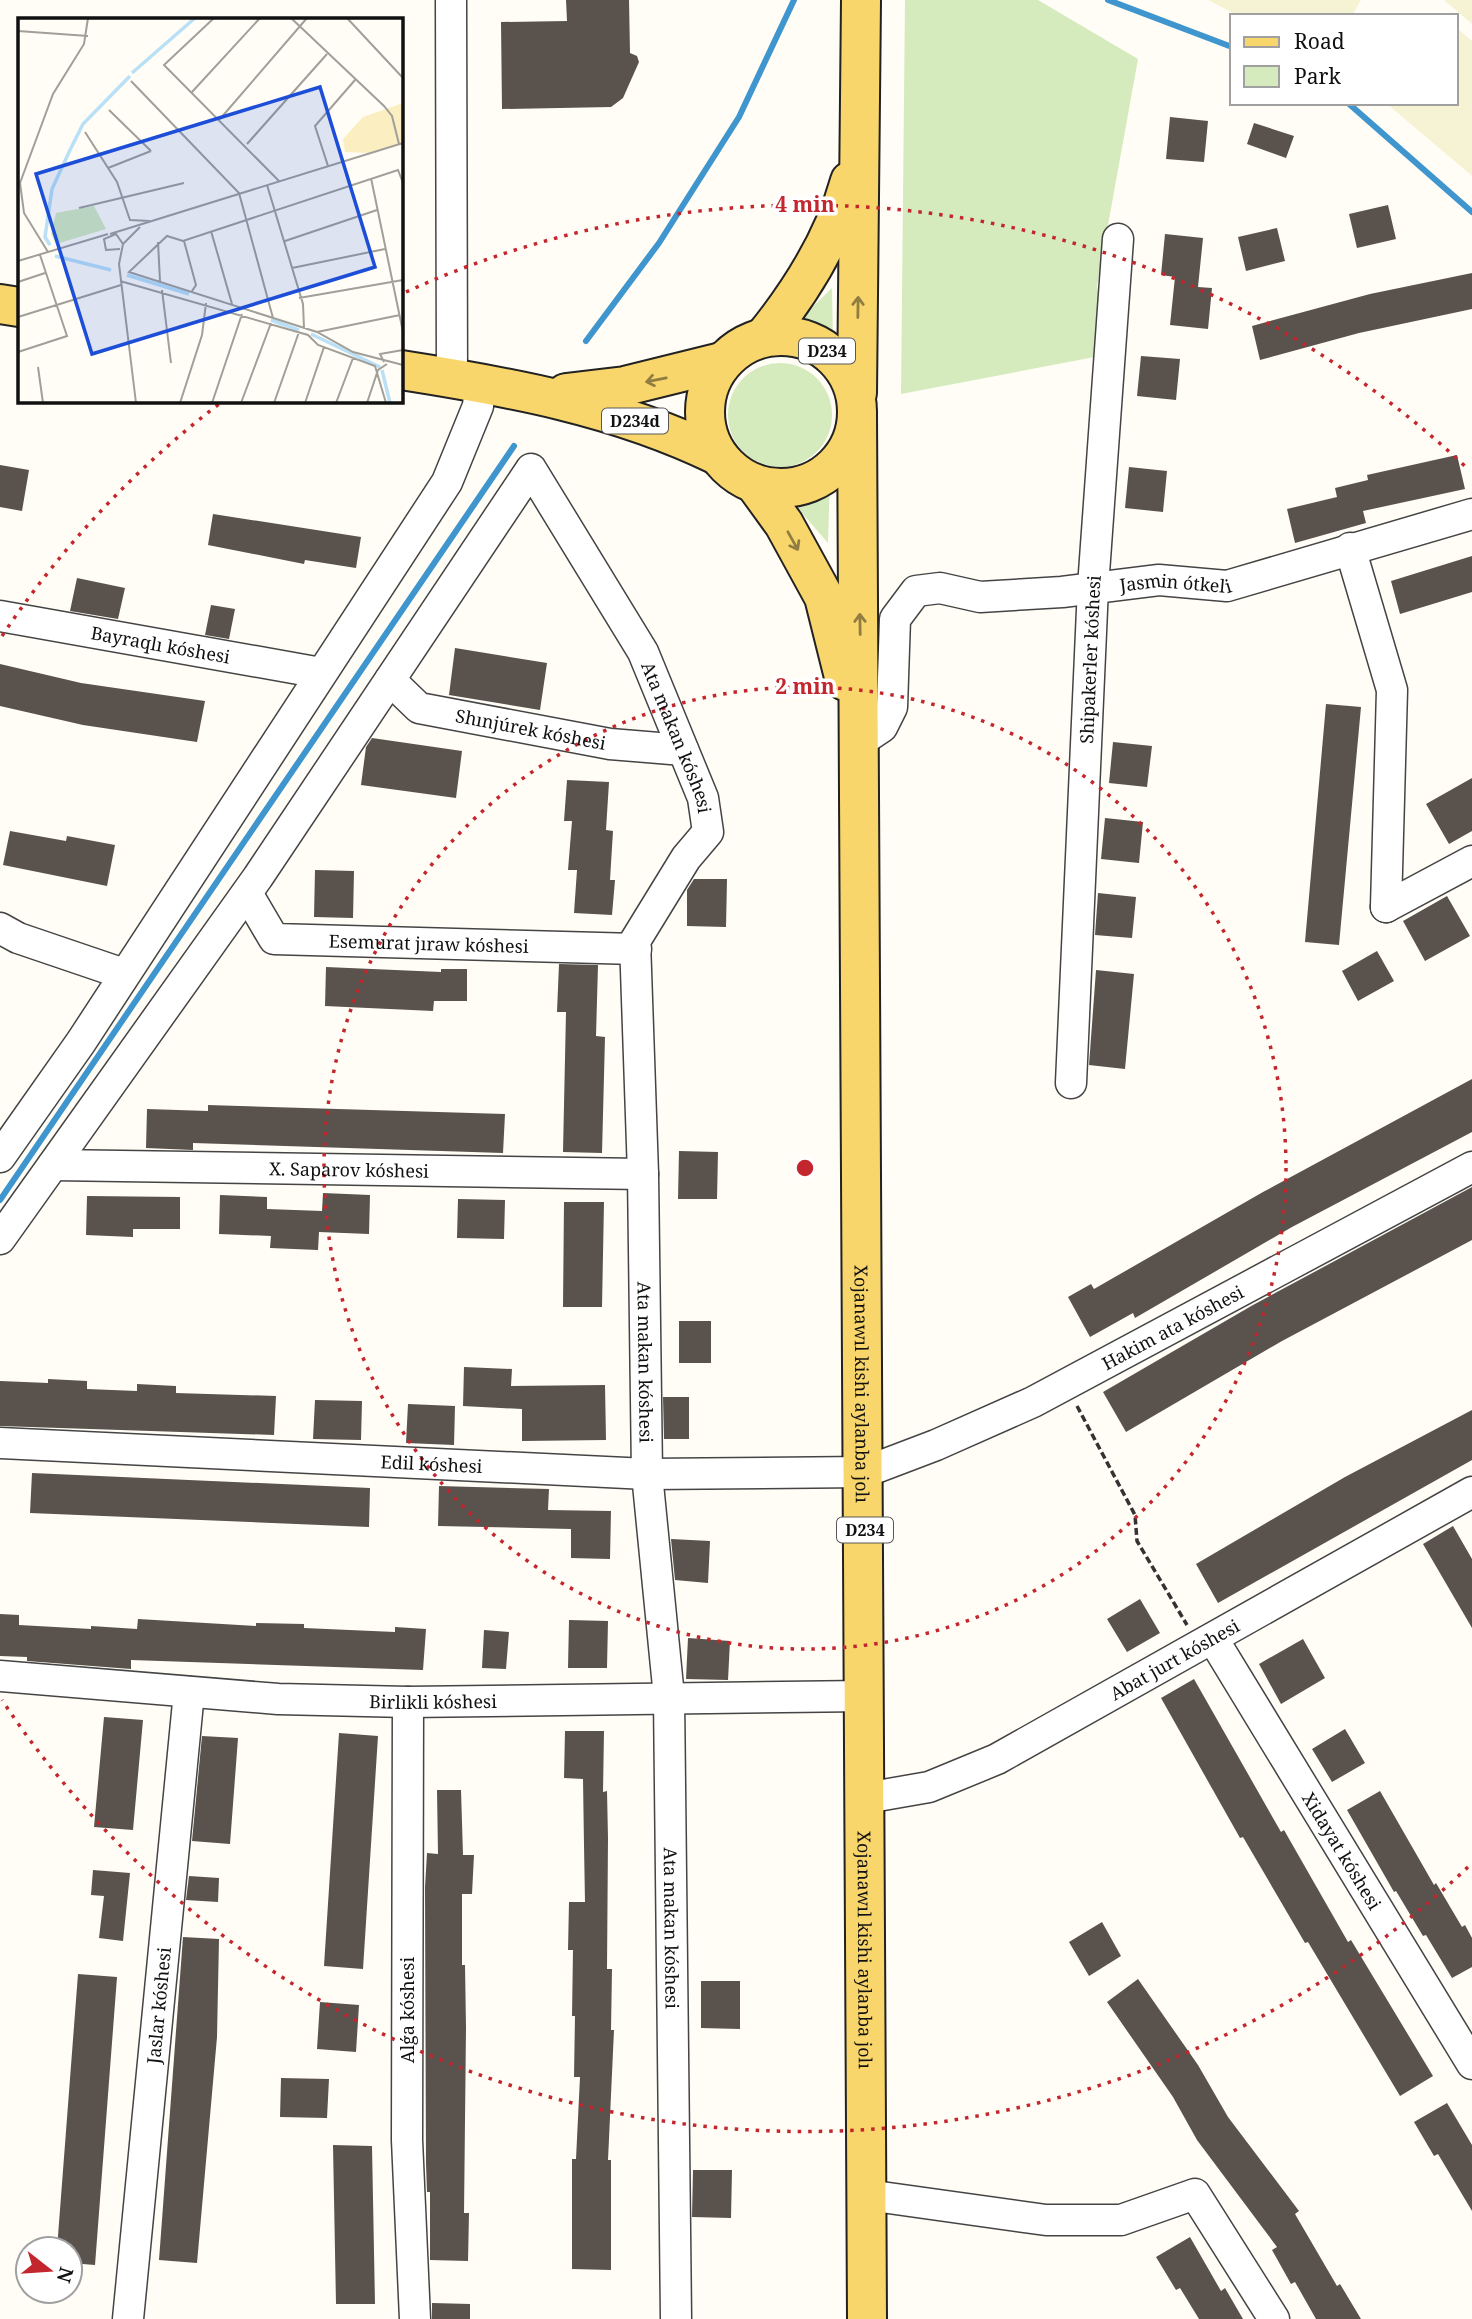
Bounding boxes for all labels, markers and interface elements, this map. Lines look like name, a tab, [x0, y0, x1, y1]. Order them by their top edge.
legend	[1230, 14, 1458, 105]
inset map	[18, 18, 402, 402]
text: Road	[1294, 27, 1345, 55]
text: Park	[1294, 62, 1341, 90]
text: 4 min	[775, 190, 835, 218]
one-way arrow	[851, 296, 864, 319]
road number: D234	[799, 338, 855, 364]
one-way arrow	[645, 373, 668, 387]
road number: D234d	[602, 408, 668, 434]
one-way arrow	[786, 531, 800, 551]
street label: Jasmin ótkeli	[1117, 568, 1234, 598]
street label: Shipakerler kóshesi	[1074, 574, 1106, 744]
one-way arrow	[853, 613, 866, 636]
street label: Bayraqlı kóshesi	[89, 620, 232, 669]
street label: Ata makan kóshesi	[636, 658, 717, 815]
text: 2 min	[775, 672, 835, 700]
street label: Shınjúrek kóshesi	[454, 703, 608, 755]
street label: Esemurat jıraw kóshesi	[328, 929, 529, 958]
street label: X. Saparov kóshesi	[269, 1156, 429, 1183]
centre of rings	[793, 1156, 817, 1180]
street label: Xojanawıl kishi aylanba jolı	[849, 1265, 875, 1503]
street label: Hakim ata kóshesi	[1097, 1280, 1248, 1375]
street label: Ata makan kóshesi	[632, 1281, 659, 1443]
street label: Edil kóshesi	[380, 1449, 483, 1478]
road number: D234	[837, 1518, 893, 1542]
street label: Abat jurt kóshesi	[1105, 1613, 1244, 1705]
street label: Birlikli kóshesi	[369, 1689, 497, 1714]
street label: Xidayat kóshesi	[1297, 1788, 1387, 1914]
street label: Xojanawıl kishi aylanba jolı	[852, 1831, 878, 2069]
street label: Ata makan kóshesi	[659, 1847, 685, 2009]
street label: Jaslar kóshesi	[141, 1946, 176, 2066]
street label: Alǵa kóshesi	[395, 1957, 419, 2063]
north arrow	[14, 2235, 84, 2305]
text: N	[51, 2264, 80, 2286]

